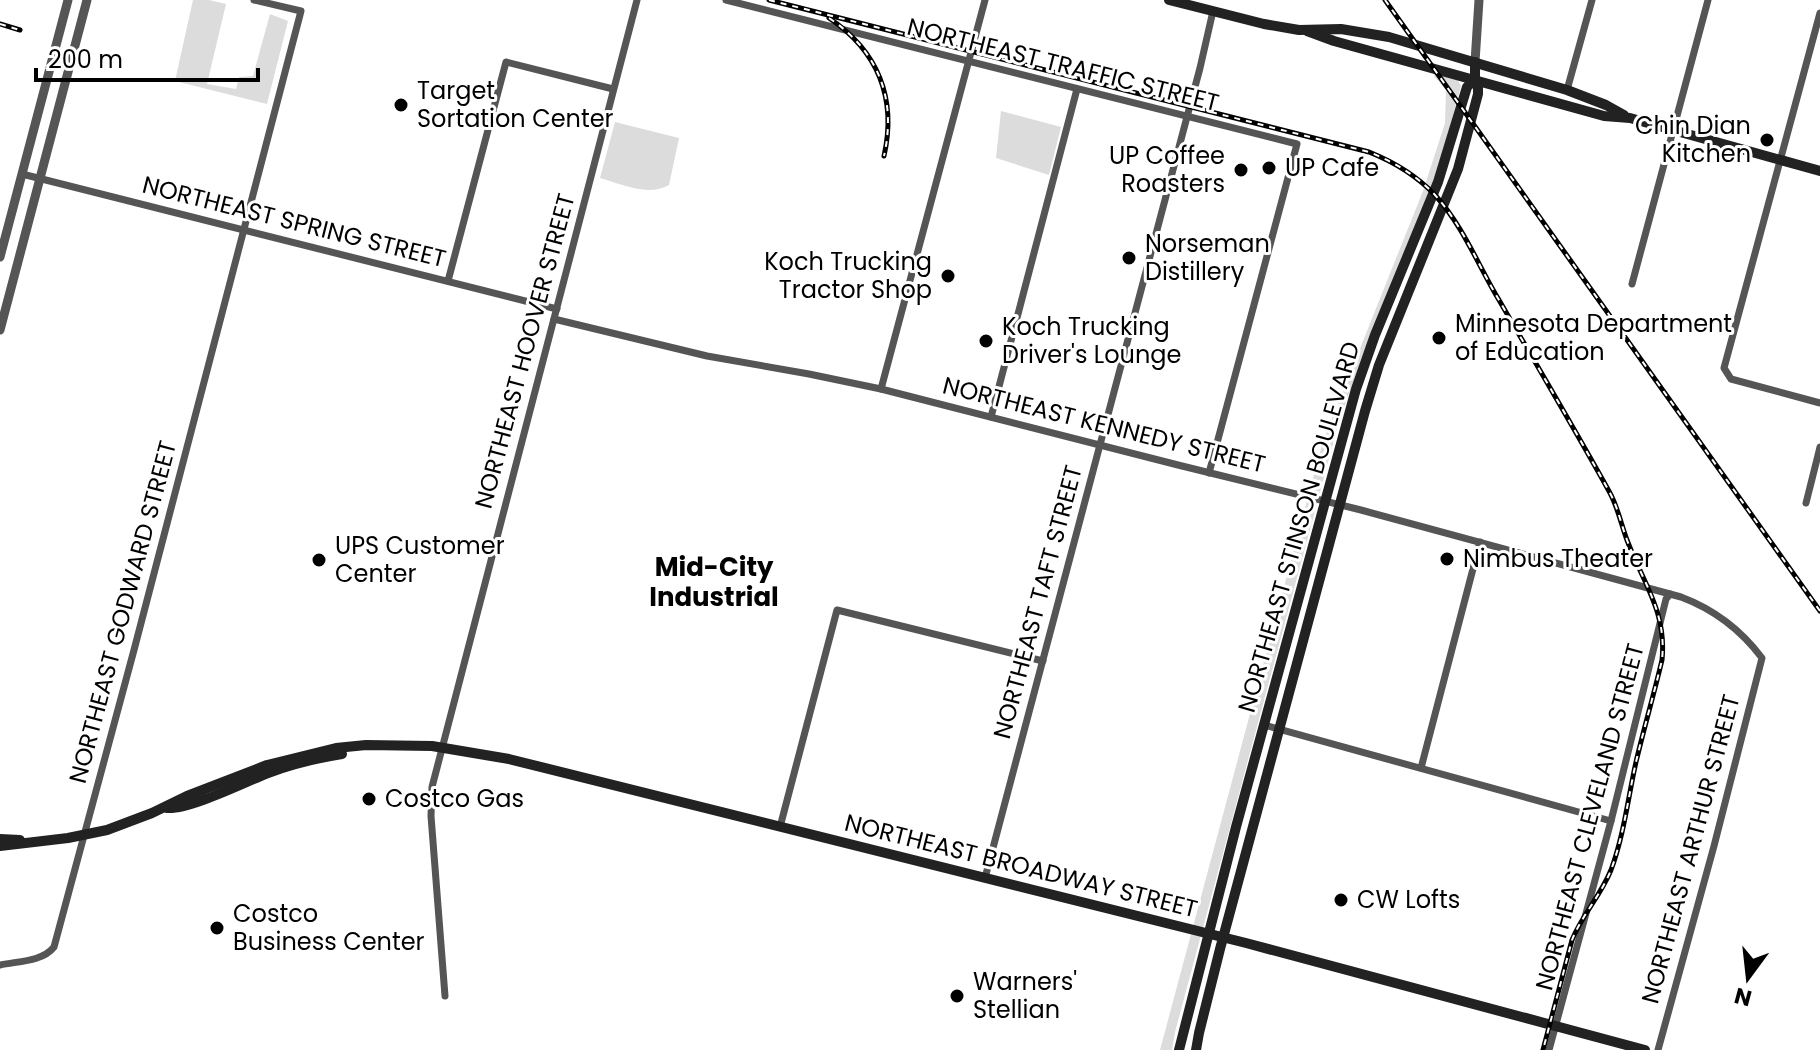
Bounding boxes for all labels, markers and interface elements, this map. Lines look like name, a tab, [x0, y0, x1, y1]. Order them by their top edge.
street label: NORTHEAST TRAFFIC STREET	[904, 10, 1222, 119]
scale bar	[36, 32, 258, 82]
text: 200 m	[48, 43, 123, 76]
place label: Target Sortation Center	[417, 74, 614, 135]
marker: Target Sortation Center	[392, 96, 410, 114]
place label: Chin Dian Kitchen	[1635, 109, 1751, 170]
marker: Chin Dian Kitchen	[1758, 131, 1776, 149]
place label: UP Coffee Roasters	[1109, 139, 1225, 200]
place label: UP Cafe	[1285, 151, 1379, 184]
marker: UP Cafe	[1260, 159, 1278, 177]
marker: UP Coffee Roasters	[1232, 161, 1250, 179]
street label: NORTHEAST SPRING STREET	[139, 168, 449, 275]
street label: NORTHEAST HOOVER STREET	[467, 190, 583, 512]
place label: Norseman Distillery	[1145, 227, 1270, 288]
place label: Koch Trucking Tractor Shop	[764, 245, 932, 306]
marker: Norseman Distillery	[1120, 249, 1138, 267]
marker: Koch Trucking Tractor Shop	[939, 267, 957, 285]
place label: Minnesota Department of Education	[1455, 307, 1732, 368]
place label: Koch Trucking Driver's Lounge	[1002, 310, 1181, 371]
marker: Minnesota Department of Education	[1430, 329, 1448, 347]
marker: Koch Trucking Driver's Lounge	[977, 332, 995, 350]
street label: NORTHEAST STINSON BOULEVARD	[1230, 338, 1367, 716]
street label: NORTHEAST KENNEDY STREET	[939, 368, 1269, 481]
street label: NORTHEAST GODWARD STREET	[61, 437, 184, 787]
street label: NORTHEAST TAFT STREET	[985, 461, 1090, 742]
place label: UPS Customer Center	[335, 529, 505, 590]
place label: Nimbus Theater	[1463, 542, 1653, 575]
district label: Mid-City Industrial	[649, 549, 779, 615]
marker: Nimbus Theater	[1438, 550, 1456, 568]
marker: UPS Customer Center	[310, 551, 328, 569]
street label: NORTHEAST CLEVELAND STREET	[1527, 640, 1652, 994]
street label: NORTHEAST ARTHUR STREET	[1636, 691, 1746, 1007]
place label: Costco Gas	[385, 782, 524, 815]
marker: Costco Gas	[360, 790, 378, 808]
street label: NORTHEAST BROADWAY STREET	[841, 806, 1201, 925]
place label: CW Lofts	[1357, 883, 1460, 916]
marker: CW Lofts	[1332, 891, 1350, 909]
place label: Costco Business Center	[233, 897, 425, 958]
marker: Costco Business Center	[208, 919, 226, 937]
north arrow	[1708, 938, 1788, 1018]
place label: Warners' Stellian	[973, 965, 1077, 1026]
marker: Warners' Stellian	[948, 987, 966, 1005]

